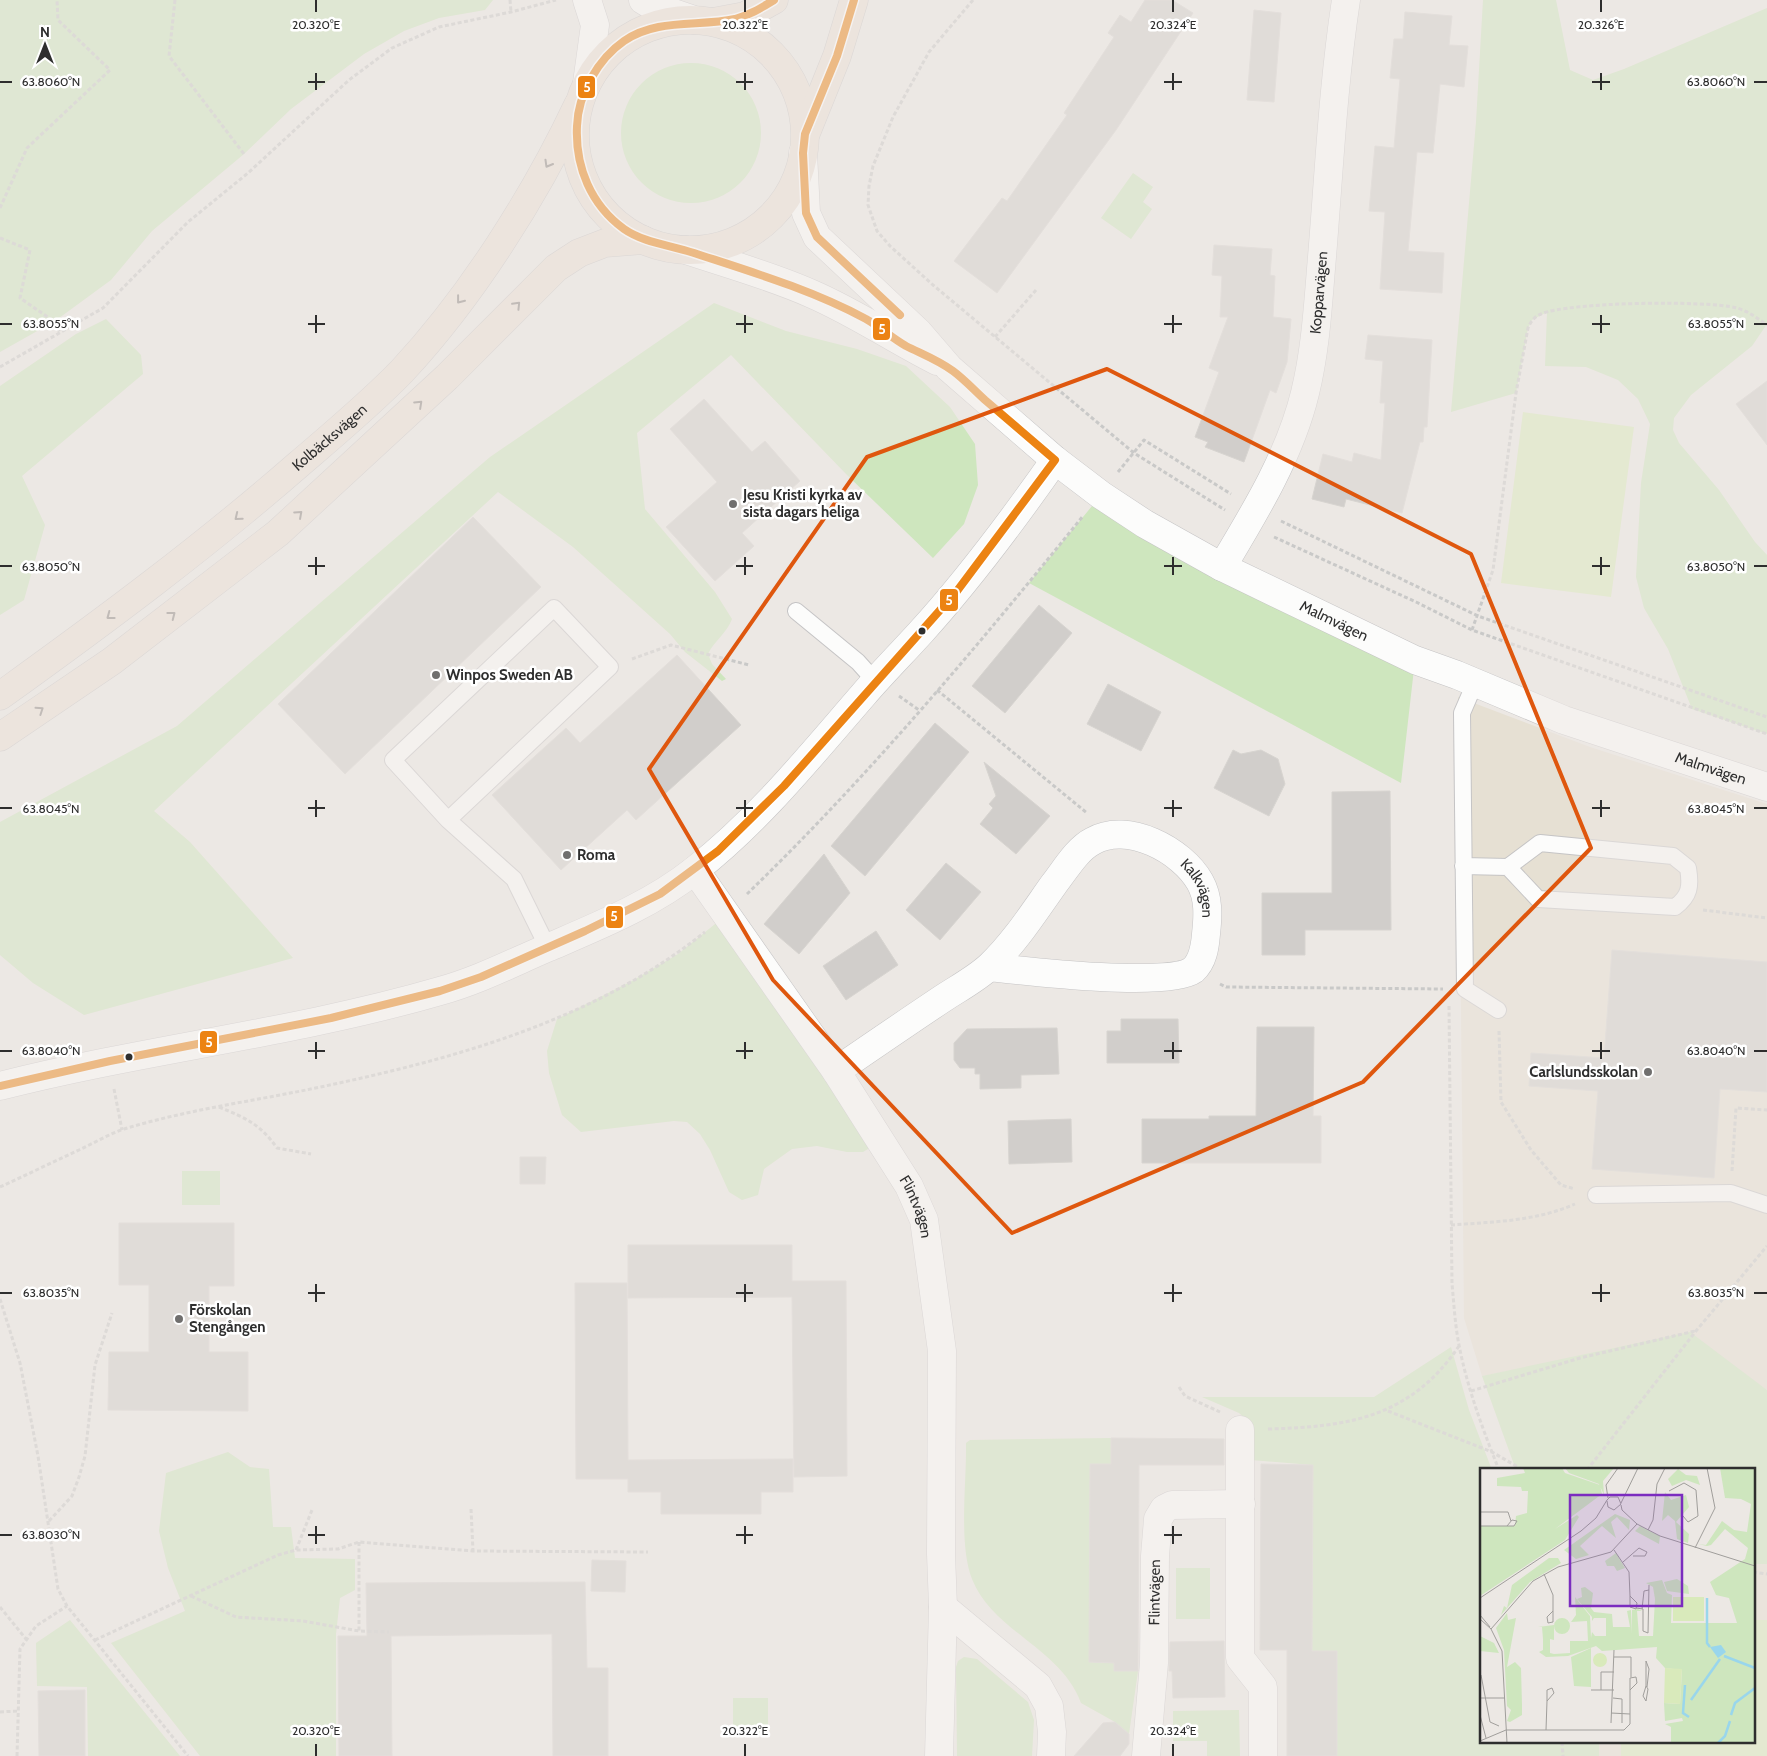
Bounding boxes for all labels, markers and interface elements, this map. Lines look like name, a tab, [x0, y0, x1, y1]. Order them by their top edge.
text: 20.320°E	[292, 17, 340, 32]
text: 20.322°E	[722, 17, 768, 32]
text: 20.324°E	[1150, 17, 1197, 32]
text: 20.326°E	[1578, 17, 1625, 32]
north arrow	[20, 20, 70, 70]
text: N	[40, 23, 50, 41]
text: 63.8060°N	[22, 74, 80, 89]
text: 63.8060°N	[1687, 74, 1745, 89]
line badge: 5	[577, 75, 596, 99]
text: 5	[583, 78, 591, 96]
one-way arrow	[544, 159, 554, 168]
street label: Kopparvägen	[1306, 251, 1331, 335]
one-way arrow	[456, 295, 465, 304]
one-way arrow	[511, 301, 520, 310]
text: 63.8055°N	[23, 316, 79, 331]
text: 63.8055°N	[1688, 316, 1744, 331]
line badge: 5	[872, 317, 891, 341]
text: 5	[878, 320, 886, 338]
street label: Kolbäcksvägen	[288, 400, 371, 475]
one-way arrow	[413, 401, 422, 410]
place label: Jesu Kristi kyrka av sista dagars heliga	[742, 486, 863, 521]
marker: Jesu Kristi kyrka av sista dagars heliga	[727, 498, 739, 510]
one-way arrow	[294, 510, 303, 519]
one-way arrow	[235, 511, 244, 519]
text: 63.8050°N	[22, 559, 80, 574]
text: 63.8050°N	[1687, 559, 1745, 574]
line badge: 5	[939, 588, 959, 612]
text: 5	[945, 591, 953, 609]
street label: Malmvägen	[1297, 597, 1371, 645]
one-way arrow	[106, 610, 116, 619]
one-way arrow	[166, 612, 175, 620]
unlabelled marker	[917, 626, 927, 636]
place label: Winpos Sweden AB	[446, 666, 573, 684]
marker: Winpos Sweden AB	[430, 669, 442, 681]
one-way arrow	[35, 707, 44, 716]
street label: Malmvägen	[1673, 748, 1749, 789]
text: 63.8045°N	[23, 801, 79, 816]
text: 63.8045°N	[1688, 801, 1744, 816]
place label: Roma	[577, 846, 616, 864]
marker: Roma	[561, 849, 573, 861]
street label: Kalkvägen	[1177, 855, 1216, 918]
line badge: 5	[605, 905, 624, 929]
text: 5	[610, 907, 618, 925]
line badge: 5	[199, 1030, 218, 1054]
text: 5	[205, 1033, 213, 1051]
text: 63.8040°N	[22, 1043, 80, 1058]
text: 63.8040°N	[1687, 1043, 1745, 1058]
unlabelled marker	[124, 1052, 134, 1062]
place label: Carlslundsskolan	[1529, 1063, 1638, 1081]
marker: Carlslundsskolan	[1642, 1066, 1654, 1078]
street label: Flintvägen	[896, 1172, 935, 1239]
text: 63.8035°N	[23, 1285, 79, 1300]
text: 63.8035°N	[1688, 1285, 1744, 1300]
place label: Förskolan Stengången	[189, 1301, 265, 1336]
marker: Förskolan Stengången	[173, 1313, 185, 1325]
inset map	[1480, 1468, 1754, 1744]
text: 63.8030°N	[22, 1527, 80, 1542]
street label: Flintvägen	[1145, 1559, 1164, 1625]
text: 20.320°E	[292, 1723, 340, 1738]
text: 20.322°E	[722, 1723, 768, 1738]
text: 20.324°E	[1150, 1723, 1197, 1738]

